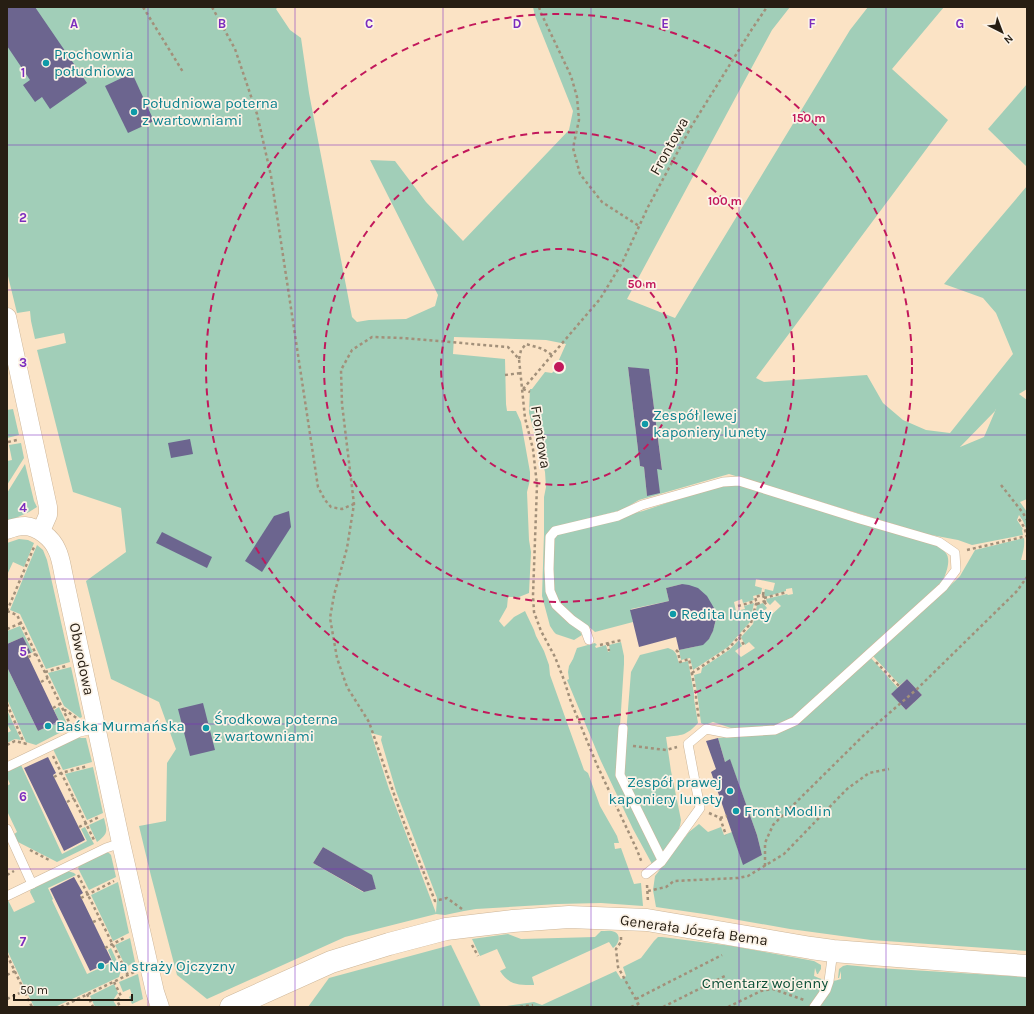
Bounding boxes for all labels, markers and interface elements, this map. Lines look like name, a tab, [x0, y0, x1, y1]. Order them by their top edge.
north arrow	[982, 12, 1022, 52]
text: A	[70, 16, 78, 31]
text: B	[218, 16, 226, 31]
text: C	[365, 16, 373, 31]
text: D	[513, 16, 522, 31]
text: E	[661, 16, 669, 31]
text: F	[808, 16, 816, 31]
text: G	[956, 16, 964, 31]
text: N	[1001, 32, 1016, 47]
place label: Prochownia południowa	[54, 45, 134, 80]
marker: Prochownia południowa	[41, 58, 51, 68]
text: 1	[21, 65, 25, 80]
place label: Południowa poterna z wartowniami	[142, 94, 278, 129]
marker: Południowa poterna z wartowniami	[129, 107, 139, 117]
text: 150 m	[792, 111, 826, 125]
street label: Frontowa	[646, 114, 692, 178]
text: 100 m	[708, 194, 742, 208]
text: 2	[19, 210, 27, 225]
text: 50 m	[628, 277, 657, 291]
text: 3	[19, 355, 27, 370]
centre of rings	[552, 360, 566, 374]
street label: Frontowa	[527, 404, 555, 470]
place label: Zespół lewej kaponiery lunety	[653, 406, 767, 441]
marker: Zespół lewej kaponiery lunety	[640, 419, 650, 429]
text: 4	[19, 500, 27, 515]
place label: Redita lunety	[681, 605, 771, 623]
marker: Redita lunety	[668, 609, 678, 619]
street label: Obwodowa	[66, 621, 98, 697]
text: 5	[19, 644, 27, 659]
place label: Środkowa poterna z wartowniami	[214, 710, 338, 745]
place label: Baśka Murmańska	[56, 717, 185, 735]
marker: Baśka Murmańska	[43, 721, 53, 731]
marker: Środkowa poterna z wartowniami	[201, 723, 211, 733]
place label: Zespół prawej kaponiery lunety	[608, 773, 722, 808]
marker: Zespół prawej kaponiery lunety	[725, 786, 735, 796]
text: 6	[19, 789, 27, 804]
place label: Front Modlin	[744, 802, 831, 820]
marker: Front Modlin	[731, 806, 741, 816]
street label: Generała Józefa Bema	[619, 911, 769, 949]
text: 7	[20, 934, 27, 949]
place label: Na straży Ojczyzny	[109, 957, 235, 975]
marker: Na straży Ojczyzny	[96, 961, 106, 971]
park label: Cmentarz wojenny	[702, 974, 828, 992]
scale bar	[14, 976, 132, 1002]
text: 50 m	[20, 983, 48, 997]

